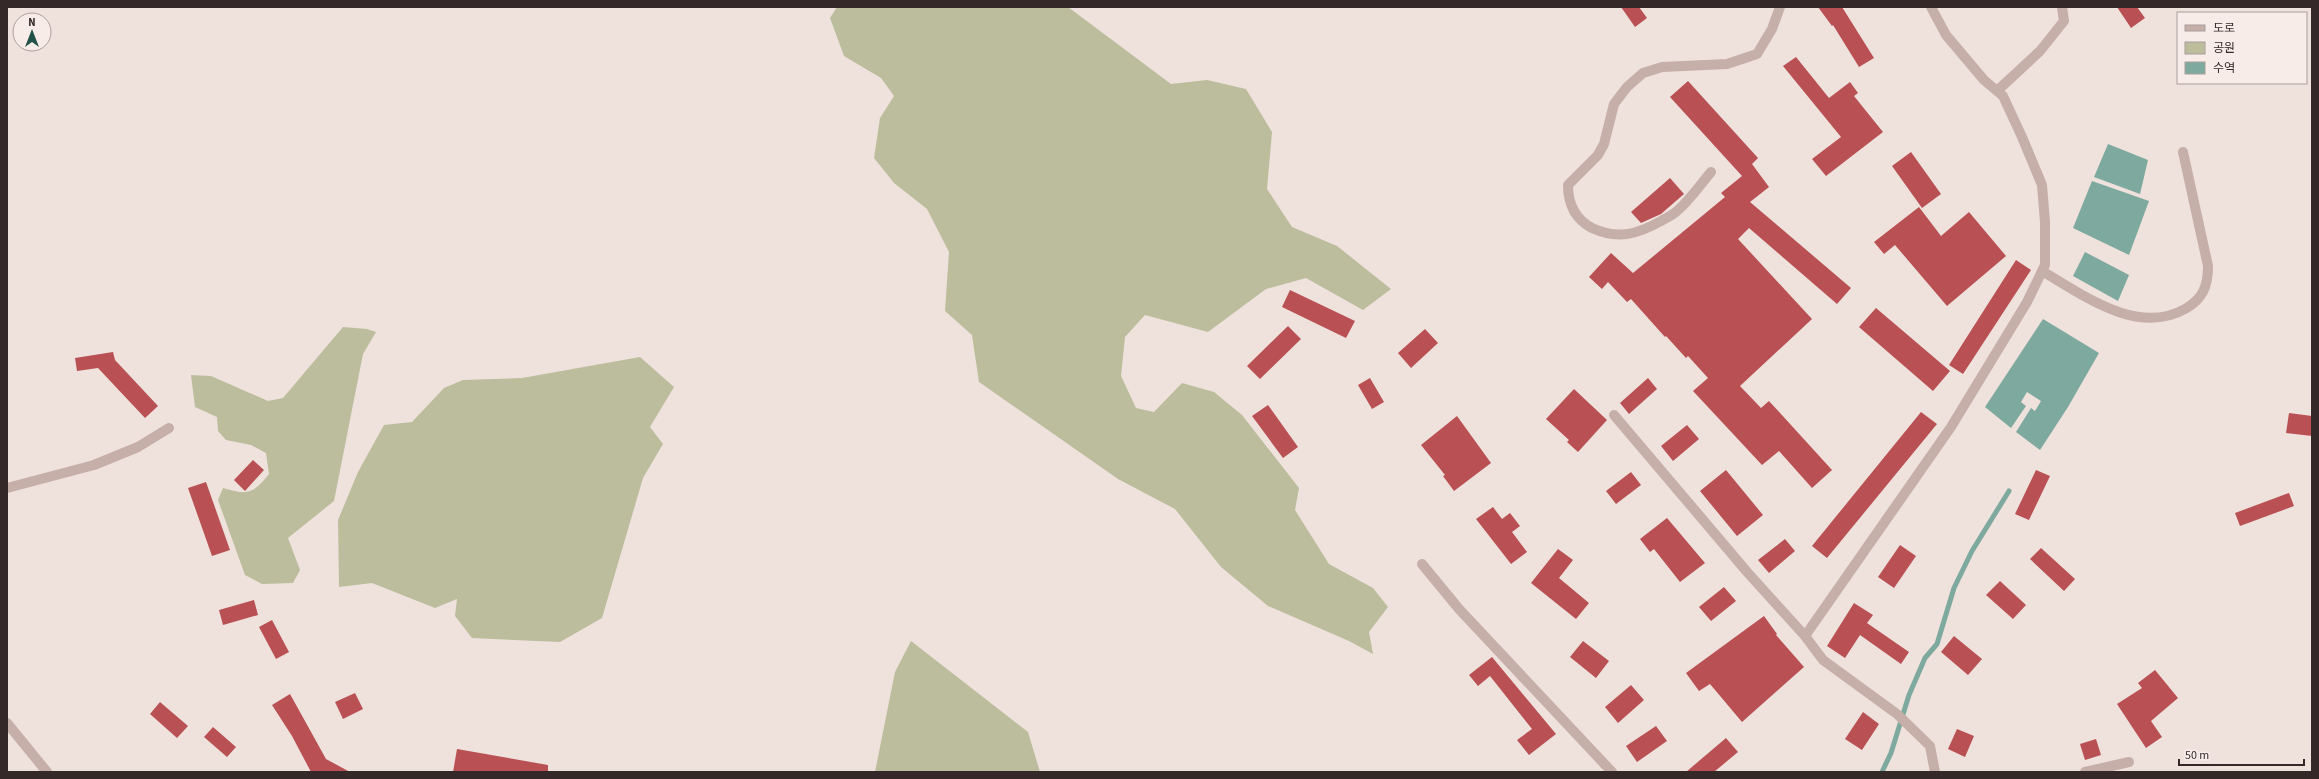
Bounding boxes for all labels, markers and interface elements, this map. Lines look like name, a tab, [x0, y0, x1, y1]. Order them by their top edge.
north arrow	[12, 12, 52, 52]
legend	[2177, 12, 2307, 84]
text: N	[28, 15, 36, 30]
text: 도로	[2213, 20, 2235, 37]
text: 공원	[2213, 40, 2235, 57]
text: 수역	[2213, 60, 2235, 77]
scale bar	[2179, 741, 2304, 767]
text: 50 m	[2185, 747, 2209, 764]

